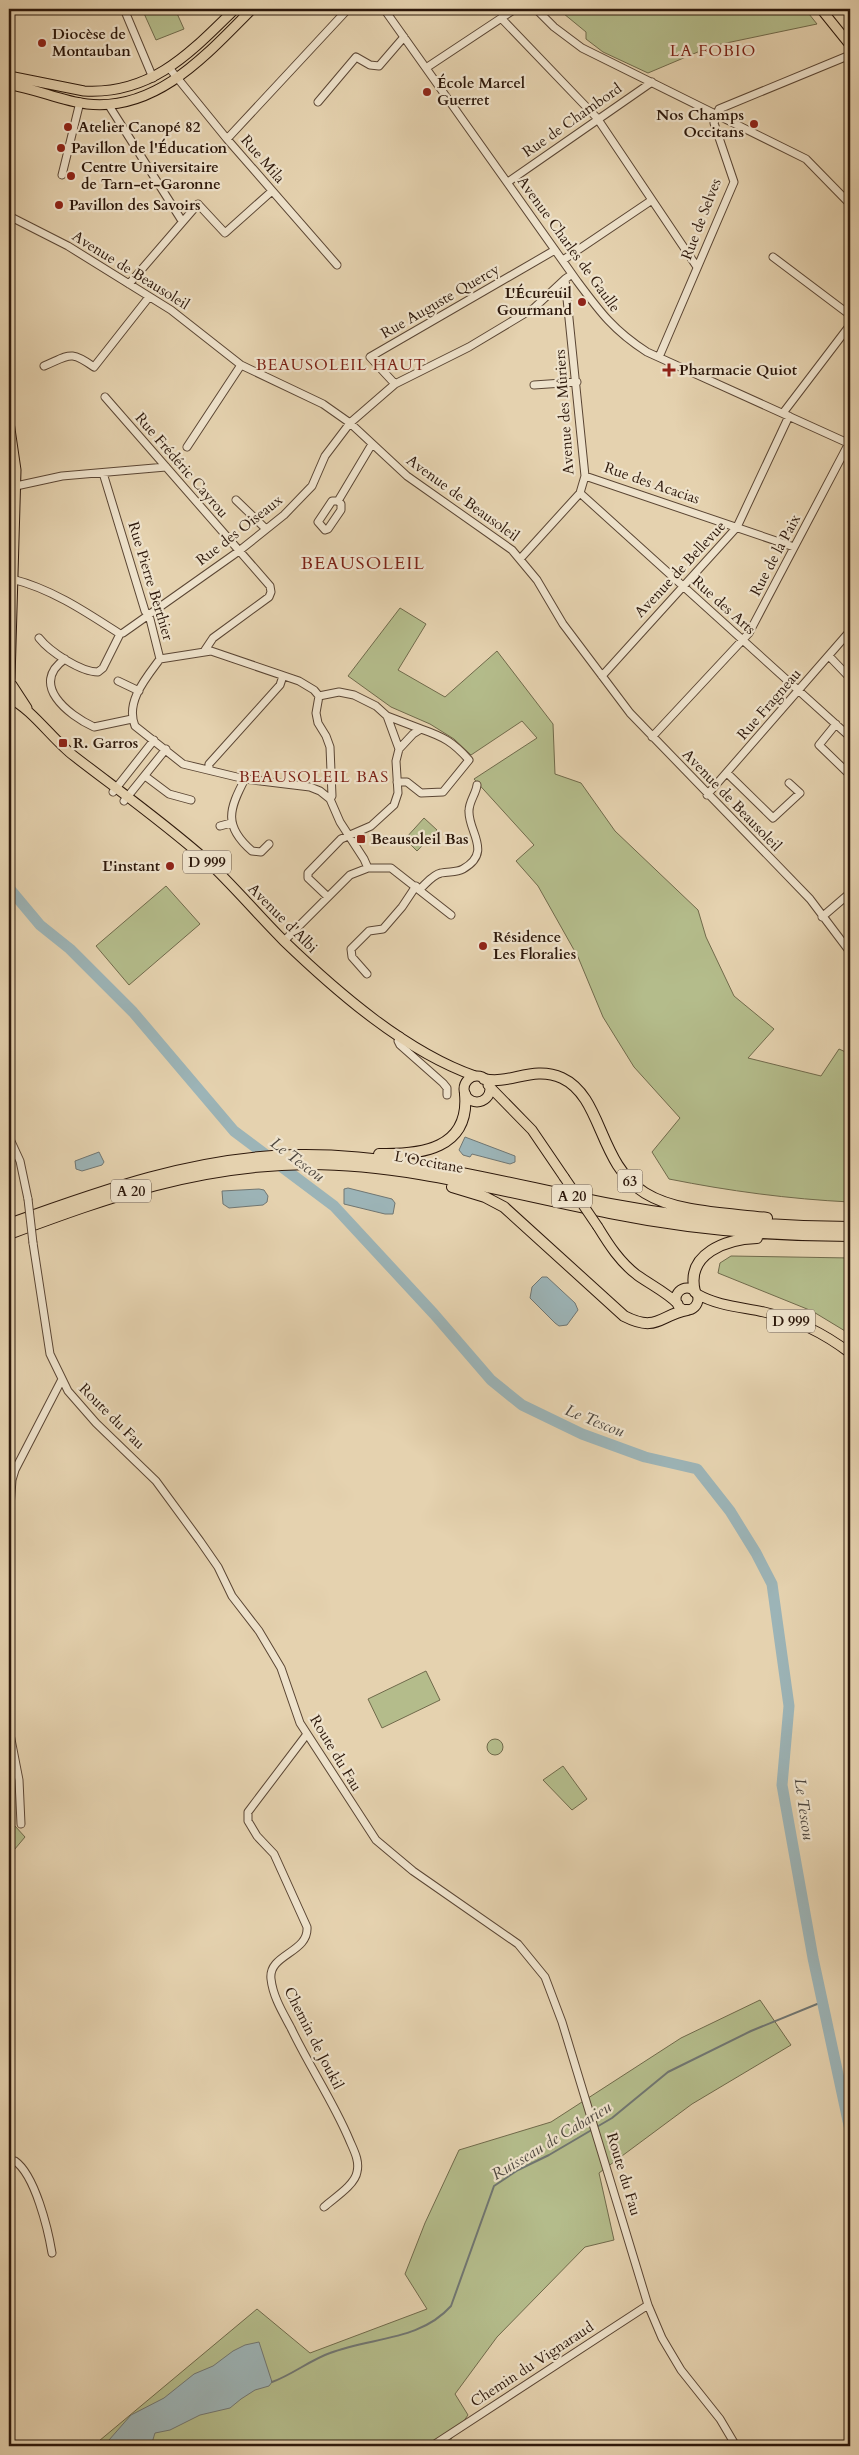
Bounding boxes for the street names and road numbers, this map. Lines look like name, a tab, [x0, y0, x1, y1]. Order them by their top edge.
street label: Rue de Chambord	[518, 78, 626, 162]
street label: Rue Mila	[236, 131, 290, 188]
street label: Avenue Charles de Gaulle	[513, 172, 625, 316]
street label: Rue de Selves	[676, 175, 726, 263]
street label: Avenue de Beausoleil	[68, 226, 194, 314]
street label: Rue Auguste Quercy	[377, 259, 503, 343]
street label: Avenue des Mûriers	[550, 349, 578, 475]
street label: Rue Frédéric Cayrou	[131, 408, 233, 522]
street label: Avenue de Beausoleil	[403, 450, 524, 546]
street label: Rue des Acacias	[602, 457, 702, 509]
street label: Rue des Oiseaux	[192, 490, 287, 570]
street label: Rue de la Paix	[745, 510, 805, 599]
street label: Avenue de Bellevue	[630, 516, 730, 622]
street label: Rue Pierre Berthier	[123, 519, 179, 643]
street label: Rue des Arts	[688, 571, 760, 639]
street label: Rue Fragneau	[732, 664, 806, 744]
street label: Avenue de Beausoleil	[678, 744, 786, 856]
road number: D 999	[183, 850, 231, 874]
street label: Avenue d'Albi	[244, 879, 322, 957]
street label: L'Occitane	[393, 1146, 465, 1178]
road number: 63	[618, 1170, 642, 1192]
road number: A 20	[111, 1180, 151, 1202]
road number: A 20	[552, 1184, 592, 1208]
road number: D 999	[767, 1310, 815, 1332]
street label: Route du Fau	[75, 1379, 149, 1453]
street label: Route du Fau	[305, 1711, 367, 1795]
street label: Chemin de Joukil	[280, 1983, 348, 2093]
street label: Route du Fau	[602, 2130, 646, 2218]
street label: Chemin du Vignaraud	[467, 2317, 597, 2411]

